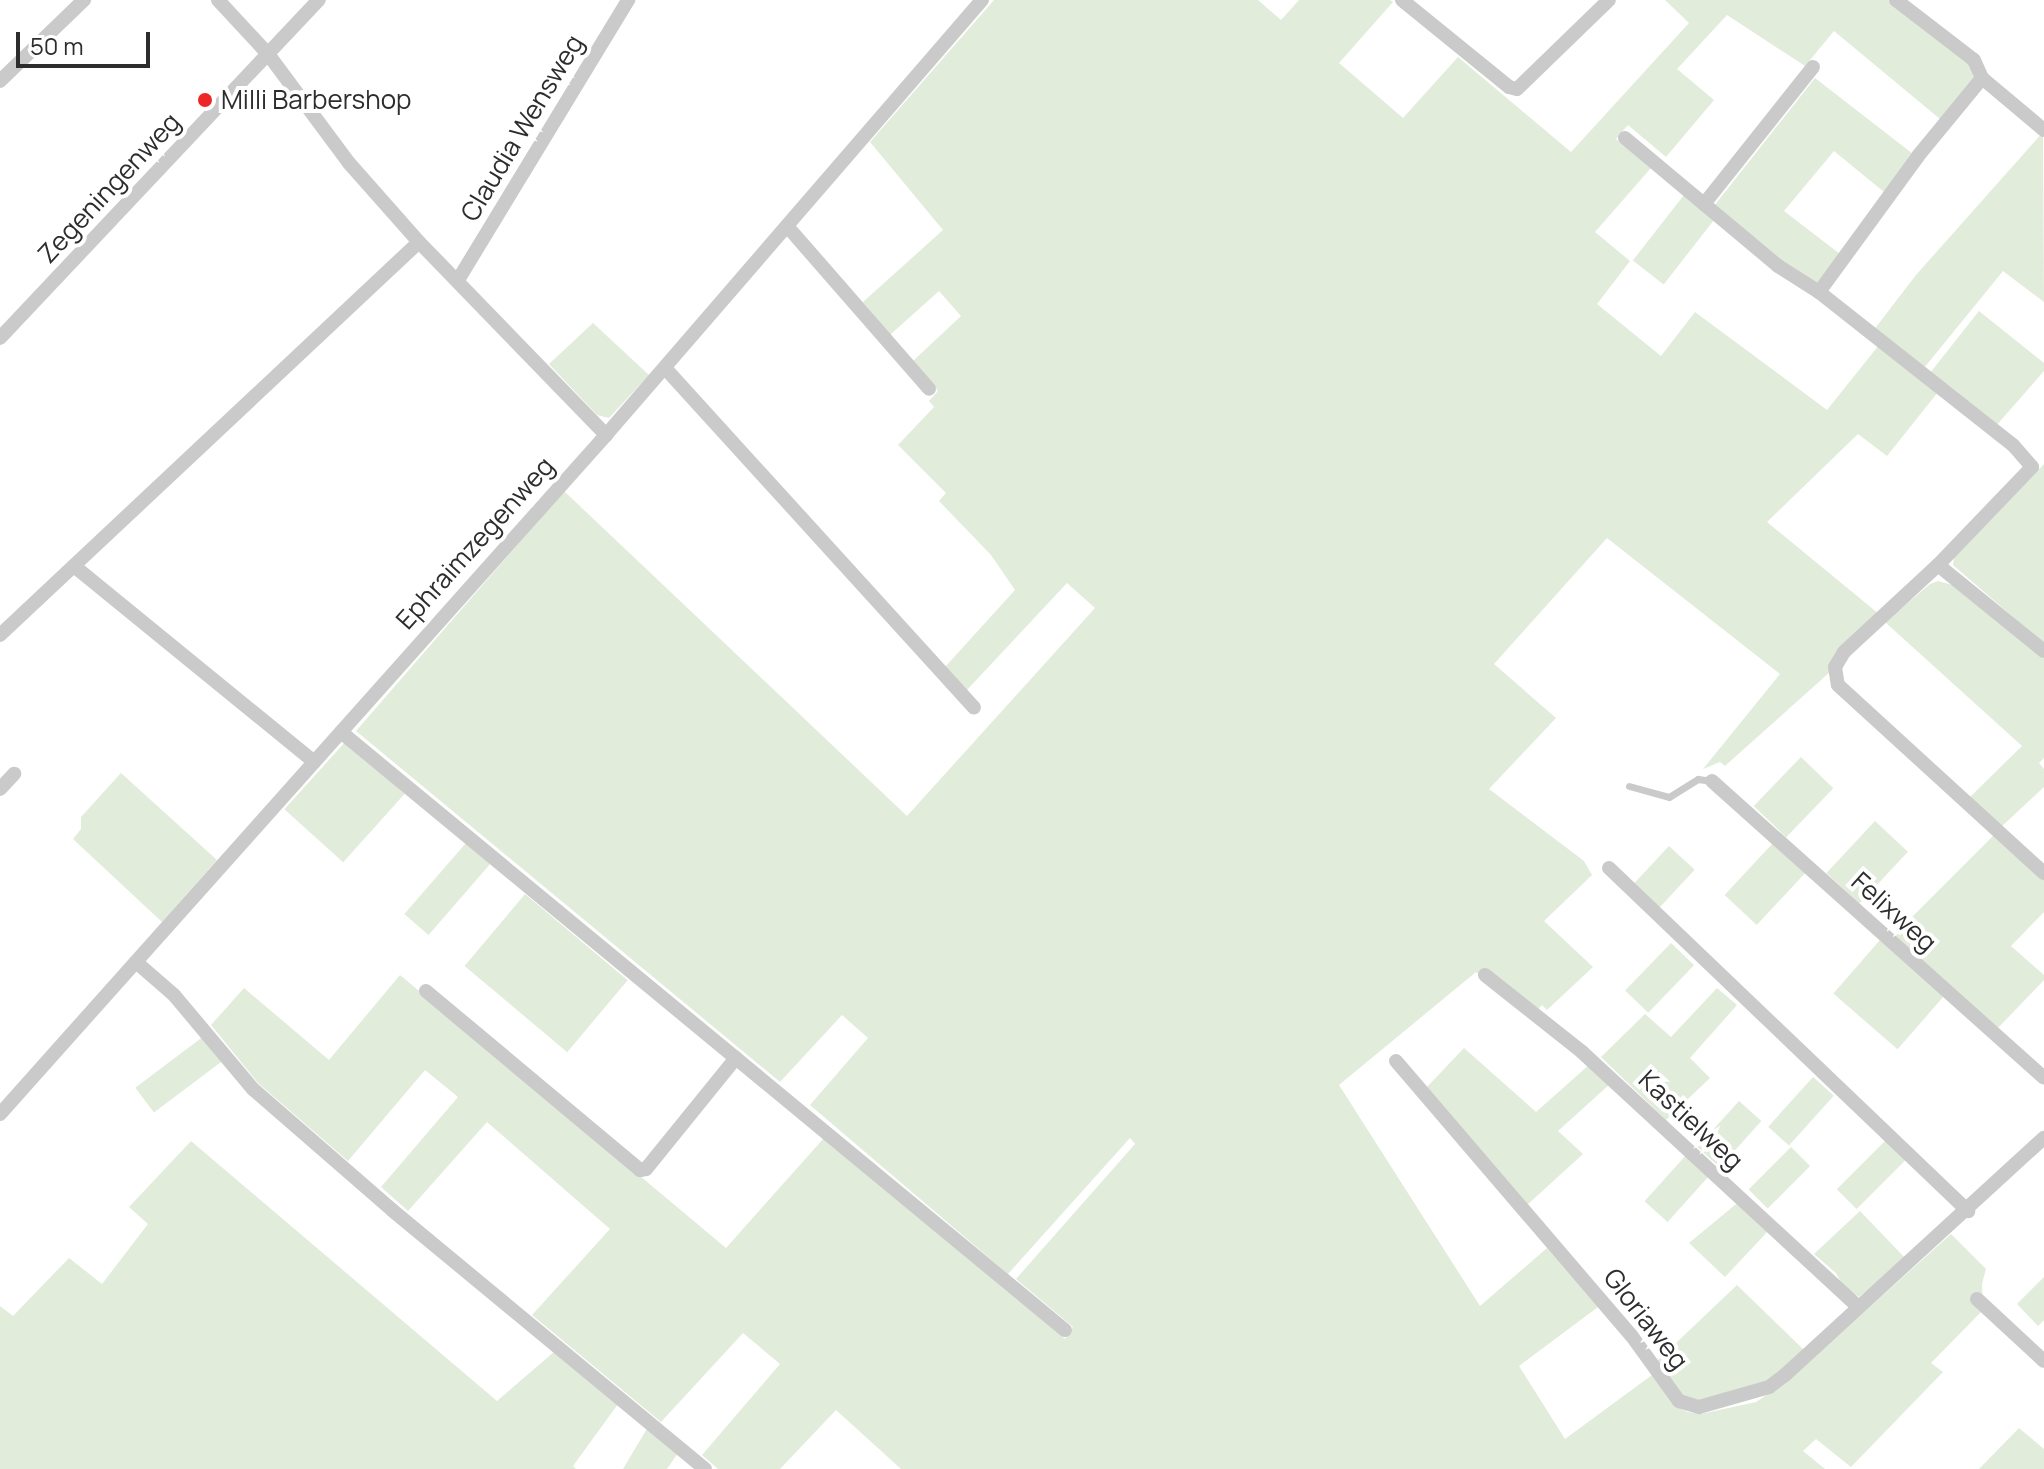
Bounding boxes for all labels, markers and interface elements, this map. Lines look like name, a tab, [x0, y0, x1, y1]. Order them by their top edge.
scale bar	[20, 16, 154, 66]
text: 50 m	[30, 29, 84, 62]
street label: Claudia Wensweg	[454, 29, 590, 227]
place label: Milli Barbershop	[221, 84, 411, 116]
marker: Milli Barbershop	[196, 91, 214, 109]
street label: Zegeningenweg	[31, 106, 187, 270]
street label: Ephraimzegenweg	[390, 451, 560, 635]
street label: Felixweg	[1845, 866, 1943, 958]
street label: Kastielweg	[1632, 1064, 1750, 1176]
street label: Gloriaweg	[1597, 1262, 1695, 1376]

